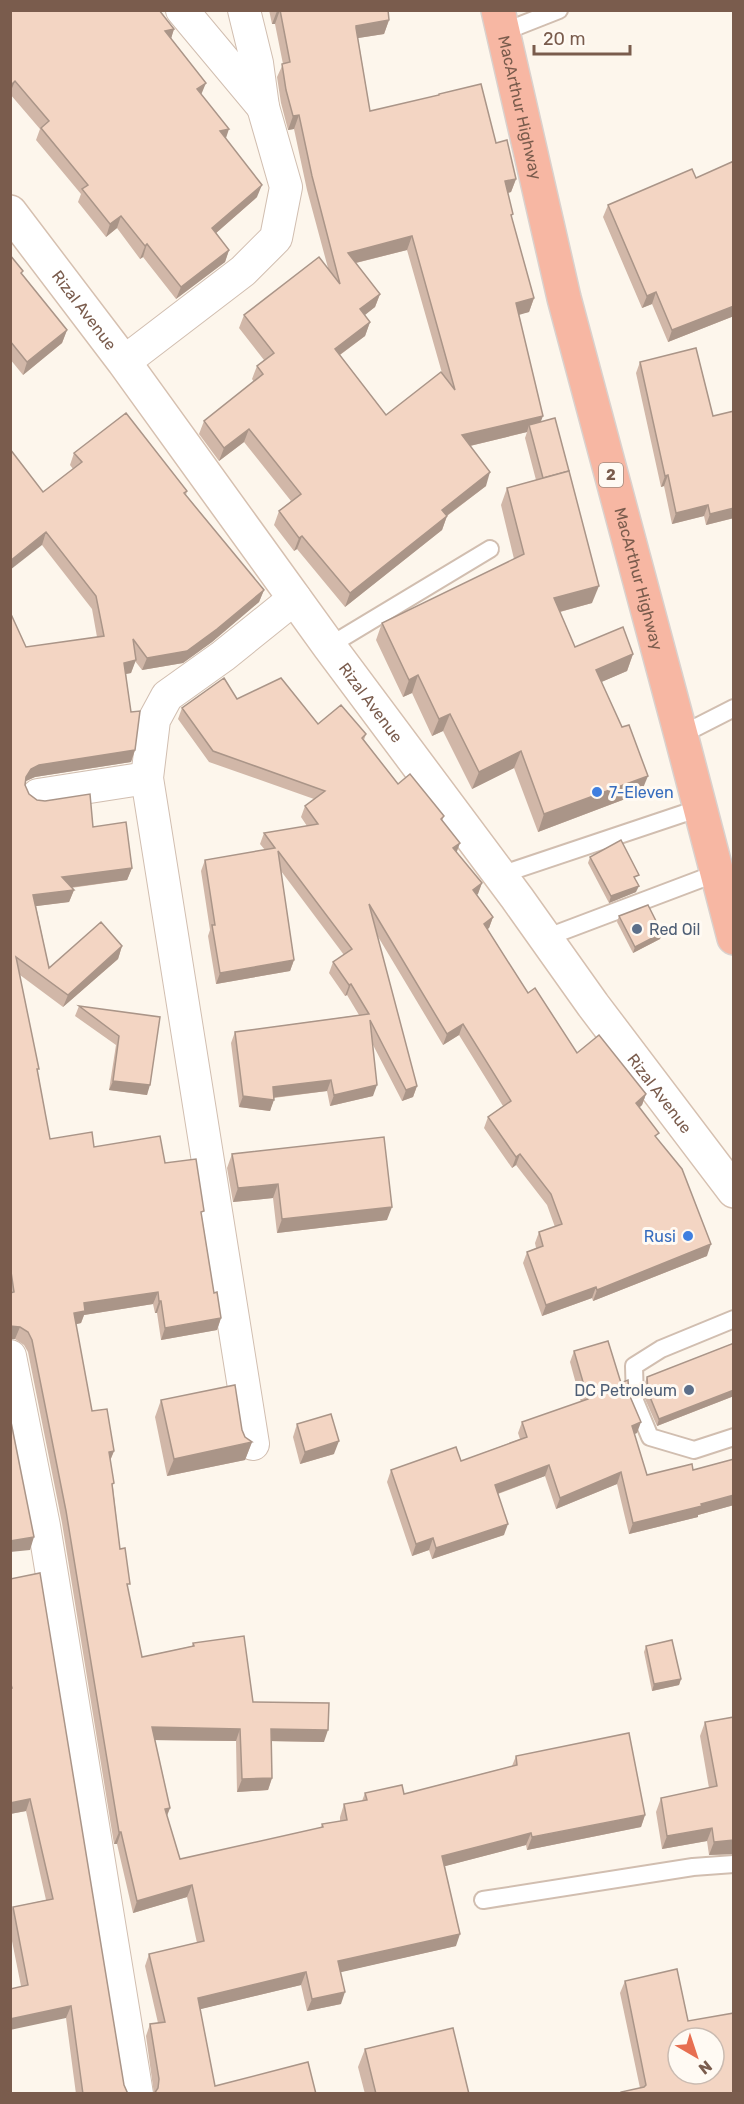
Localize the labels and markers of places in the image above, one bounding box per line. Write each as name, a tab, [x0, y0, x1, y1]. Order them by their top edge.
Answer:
place label: 7-Eleven	[609, 783, 674, 802]
marker: 7-Eleven	[590, 785, 604, 799]
place label: Red Oil	[649, 920, 700, 939]
marker: Red Oil	[630, 922, 644, 936]
place label: Rusi	[644, 1227, 676, 1246]
marker: Rusi	[681, 1229, 695, 1243]
place label: DC Petroleum	[574, 1381, 677, 1400]
marker: DC Petroleum	[682, 1383, 696, 1397]

